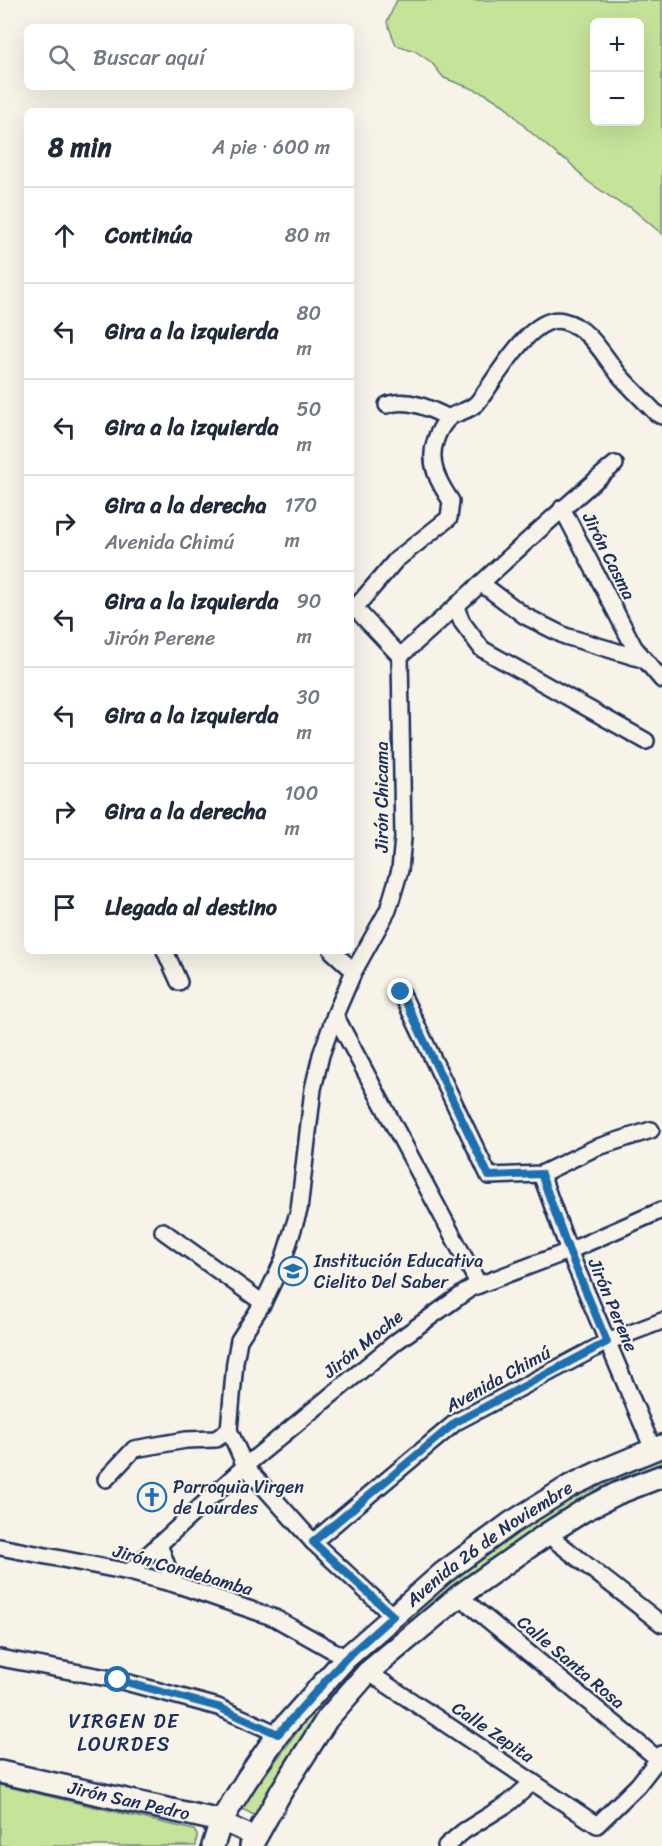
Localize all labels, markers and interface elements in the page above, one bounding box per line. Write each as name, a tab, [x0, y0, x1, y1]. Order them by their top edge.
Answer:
map controls	[590, 18, 644, 126]
button: +	[590, 18, 644, 72]
search box	[24, 24, 354, 90]
text: Buscar aquí	[93, 38, 205, 77]
icon: search	[45, 41, 78, 74]
button: −	[590, 72, 644, 126]
text: 8 min	[48, 124, 112, 170]
text: A pie · 600 m	[212, 130, 330, 165]
text: Continúa	[105, 216, 192, 255]
text: 80 m	[285, 218, 330, 253]
icon: ahead	[48, 219, 81, 252]
text: 80 m	[296, 296, 321, 366]
text: Gira a la izquierda	[105, 312, 278, 351]
icon: left	[48, 315, 81, 348]
text: 50 m	[296, 392, 321, 462]
text: Gira a la izquierda	[105, 408, 278, 447]
icon: left	[48, 411, 81, 444]
text: Gira a la derecha	[105, 486, 266, 525]
text: 170 m	[284, 488, 317, 558]
street label: Jirón Casma	[573, 506, 645, 606]
icon: right	[48, 507, 81, 540]
text: Avenida Chimú	[105, 525, 234, 560]
text: Gira a la izquierda	[105, 582, 278, 621]
text: 90 m	[296, 584, 321, 654]
icon: left	[48, 603, 81, 636]
text: Jirón Perene	[105, 621, 215, 656]
text: 30 m	[296, 680, 320, 750]
text: Gira a la izquierda	[105, 696, 278, 735]
icon: left	[48, 699, 81, 732]
street label: Jirón Chicama	[366, 742, 398, 853]
text: 100 m	[284, 776, 318, 846]
text: Gira a la derecha	[105, 792, 266, 831]
icon: right	[48, 795, 81, 828]
text: Llegada al destino	[105, 888, 277, 927]
icon: arrive	[48, 891, 81, 924]
route end	[387, 978, 413, 1004]
place label: Institución Educativa Cielito Del Saber	[313, 1245, 483, 1298]
street label: Jirón Perene	[579, 1252, 647, 1357]
school or university icon: Institución Educativa Cielito Del Saber	[277, 1255, 309, 1287]
street label: Jirón Moche	[315, 1301, 411, 1387]
street label: Avenida Chimú	[438, 1337, 557, 1422]
place label: Parroquia Virgen de Lourdes	[173, 1471, 304, 1524]
street label: Avenida 26 de Noviembre	[397, 1472, 579, 1616]
church icon: Parroquia Virgen de Lourdes	[136, 1481, 168, 1513]
street label: Jirón Condebamba	[108, 1534, 258, 1605]
street label: Calle Santa Rosa	[510, 1607, 632, 1717]
route start	[104, 1666, 130, 1692]
street label: Calle Zepita	[445, 1692, 542, 1772]
district label: VIRGEN DE LOURDES	[68, 1704, 180, 1762]
street label: Jirón San Pedro	[64, 1771, 193, 1830]

